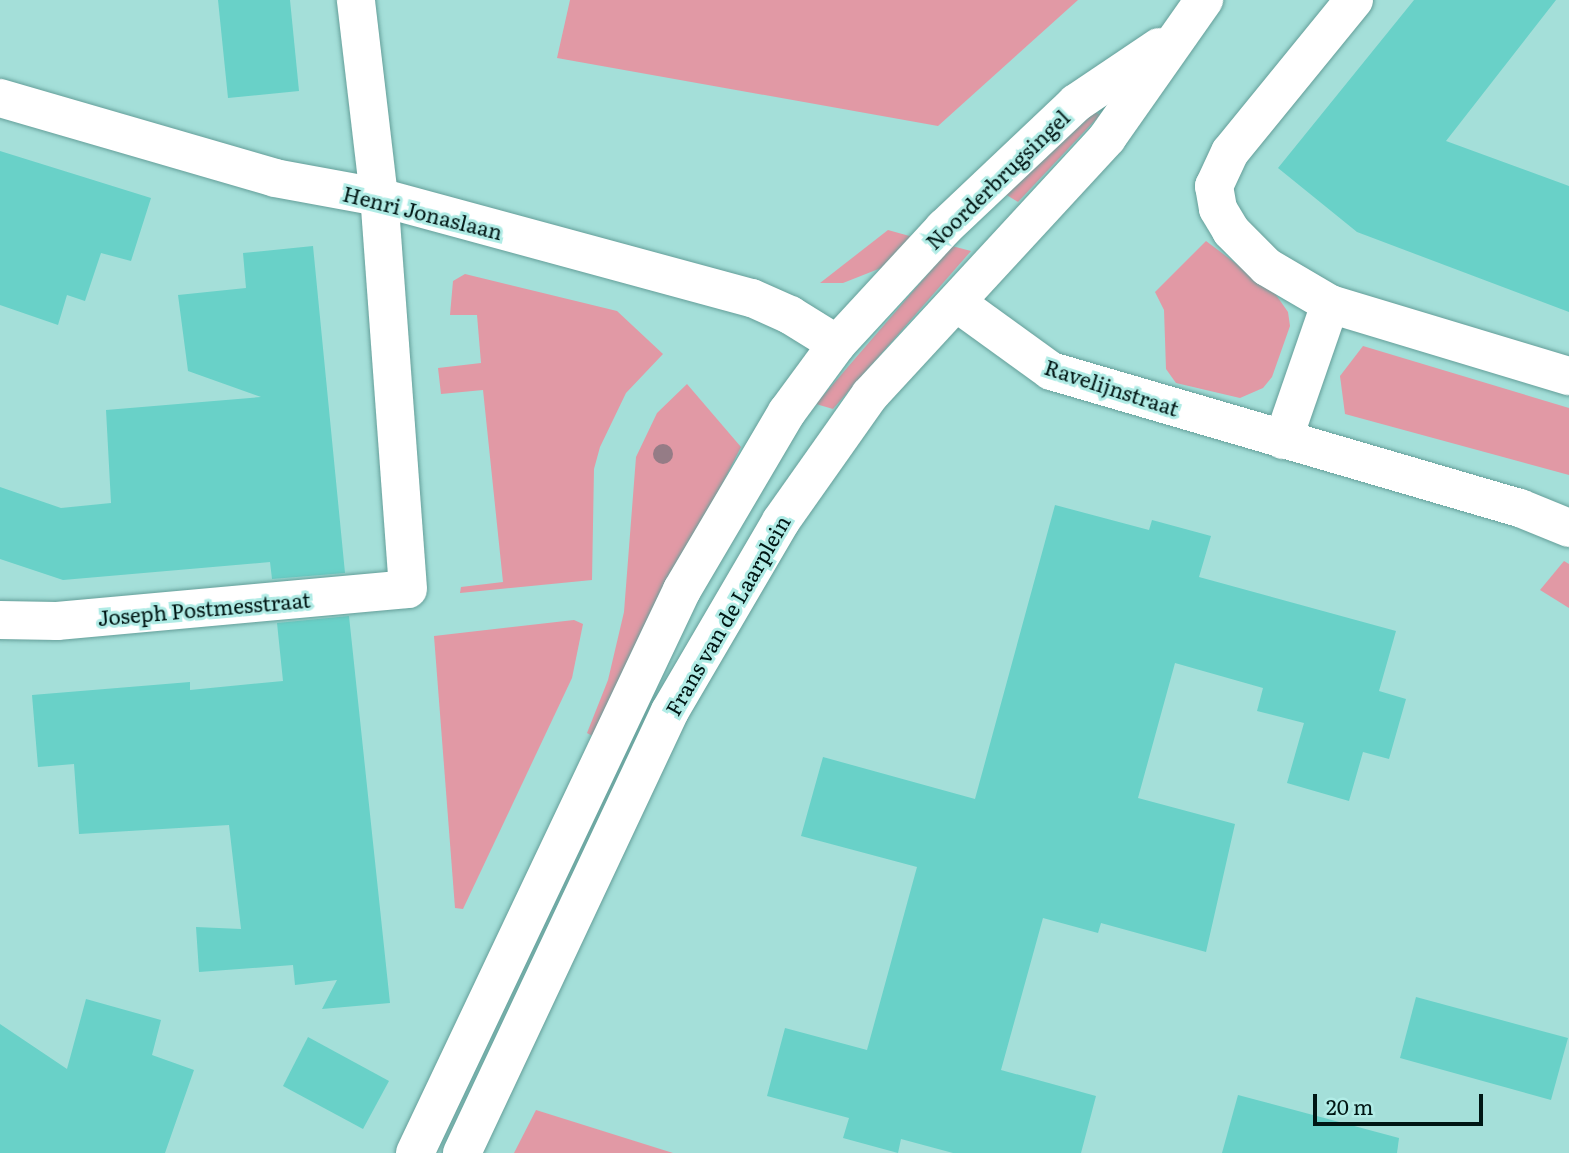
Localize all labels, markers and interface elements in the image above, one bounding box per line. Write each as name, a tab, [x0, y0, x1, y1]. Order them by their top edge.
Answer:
street label: Noorderbrugsingel	[920, 104, 1074, 254]
street label: Henri Jonaslaan	[341, 180, 505, 244]
street label: Ravelijnstraat	[1042, 353, 1182, 421]
street label: Frans van de Laarplein	[659, 510, 795, 720]
street label: Joseph Postmesstraat	[96, 586, 312, 630]
scale bar	[1317, 1080, 1487, 1124]
text: 20 m	[1326, 1090, 1373, 1121]

